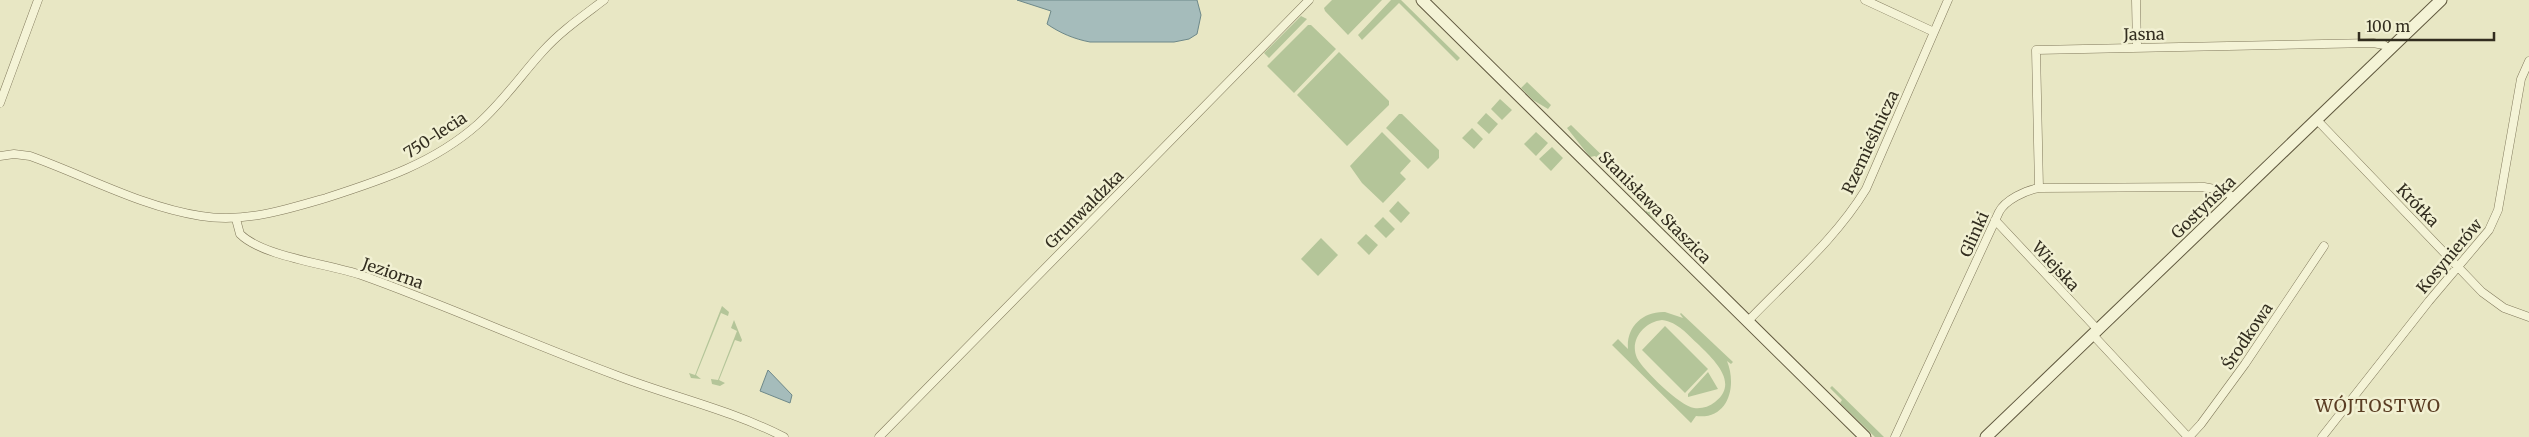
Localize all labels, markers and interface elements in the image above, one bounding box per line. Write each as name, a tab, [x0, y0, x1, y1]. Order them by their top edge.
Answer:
scale bar	[2359, 10, 2494, 42]
text: 100 m	[2366, 17, 2410, 36]
street label: Jasna	[2122, 24, 2165, 44]
street label: Rzemieślnicza	[1837, 87, 1903, 197]
street label: 750-lecia	[400, 107, 471, 163]
street label: Stanisława Staszica	[1595, 147, 1716, 268]
street label: Grunwaldzka	[1041, 165, 1128, 252]
street label: Gostyńska	[2167, 171, 2240, 243]
street label: Krótka	[2393, 179, 2444, 231]
street label: Glinki	[1955, 208, 1993, 260]
street label: Kosynierów	[2412, 214, 2486, 297]
street label: Wiejska	[2027, 236, 2084, 295]
street label: Jeziorna	[359, 253, 427, 293]
street label: Środkowa	[2217, 298, 2277, 373]
district label: WÓJTOSTWO	[2314, 394, 2441, 417]

